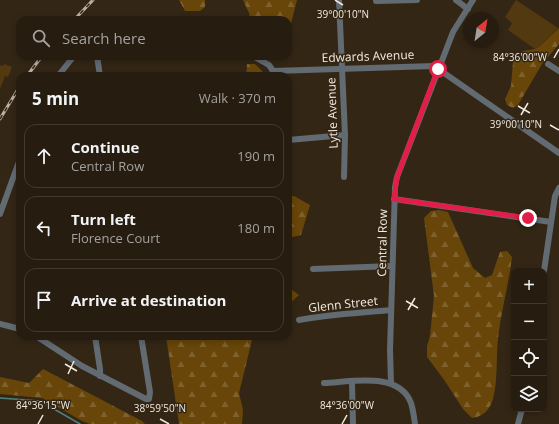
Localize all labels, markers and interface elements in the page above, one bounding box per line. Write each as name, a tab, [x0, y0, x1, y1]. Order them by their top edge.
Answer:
text: 39°00'10"N	[317, 7, 369, 21]
north arrow	[463, 12, 499, 48]
search box	[16, 16, 292, 60]
icon: search	[30, 27, 52, 49]
text: Search here	[62, 28, 146, 48]
street label: Edwards Avenue	[321, 46, 415, 66]
text: 84°36'00"W	[493, 50, 548, 64]
route start	[429, 60, 447, 78]
street label: Lytle Avenue	[322, 77, 342, 149]
text: 5 min	[32, 87, 79, 110]
text: Walk · 370 m	[199, 89, 276, 107]
text: 39°00'10"N	[490, 117, 542, 131]
text: Continue	[71, 137, 139, 157]
icon: ahead	[33, 145, 55, 167]
text: 190 m	[237, 147, 275, 165]
text: Central Row	[71, 157, 144, 175]
street label: Central Row	[373, 208, 391, 277]
text: Turn left	[71, 209, 136, 229]
route end	[519, 209, 537, 227]
icon: left	[33, 217, 55, 239]
text: 180 m	[237, 219, 275, 237]
text: Florence Court	[71, 229, 160, 247]
map controls	[511, 268, 547, 412]
button: +	[511, 268, 547, 304]
icon: arrive	[33, 289, 55, 311]
text: Arrive at destination	[71, 290, 226, 310]
street label: Glenn Street	[307, 292, 379, 316]
button: −	[511, 304, 547, 340]
button: locate	[511, 340, 547, 376]
button: layers	[511, 376, 547, 412]
text: 84°36'15"W	[16, 398, 71, 412]
text: 84°36'00"W	[320, 398, 375, 412]
text: 38°59'50"N	[134, 401, 186, 415]

